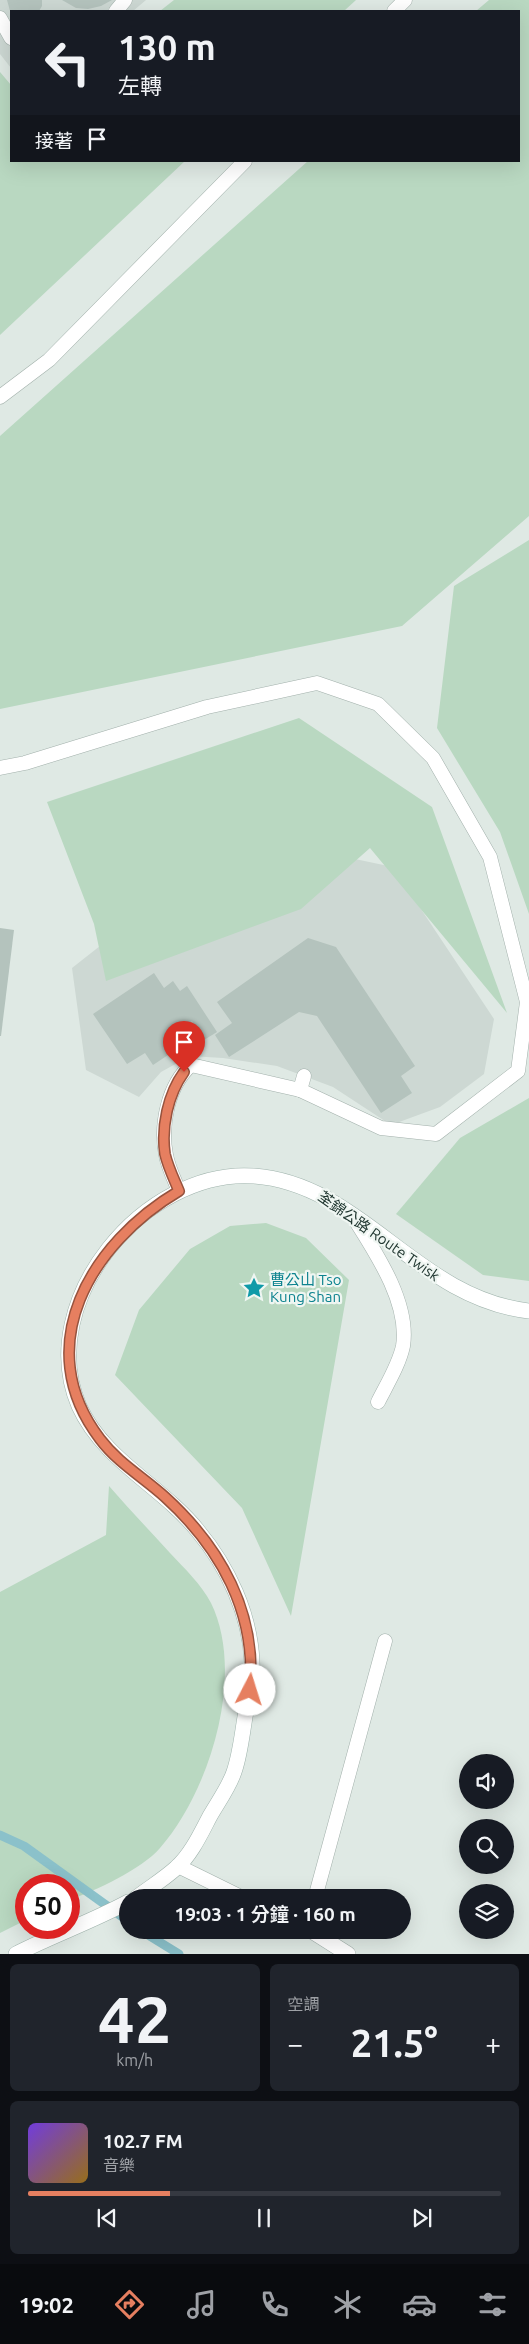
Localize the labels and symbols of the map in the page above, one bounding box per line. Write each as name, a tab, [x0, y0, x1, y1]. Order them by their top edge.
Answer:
pin	[163, 1021, 205, 1072]
street label: 荃錦公路 Route Twisk	[315, 1188, 443, 1285]
place label: 曹公山 Tso Kung Shan	[270, 1271, 342, 1305]
place icon: 曹公山 Tso Kung Shan	[241, 1275, 267, 1301]
position arrow	[223, 1663, 275, 1715]
speed limit sign: 50	[15, 1874, 80, 1939]

